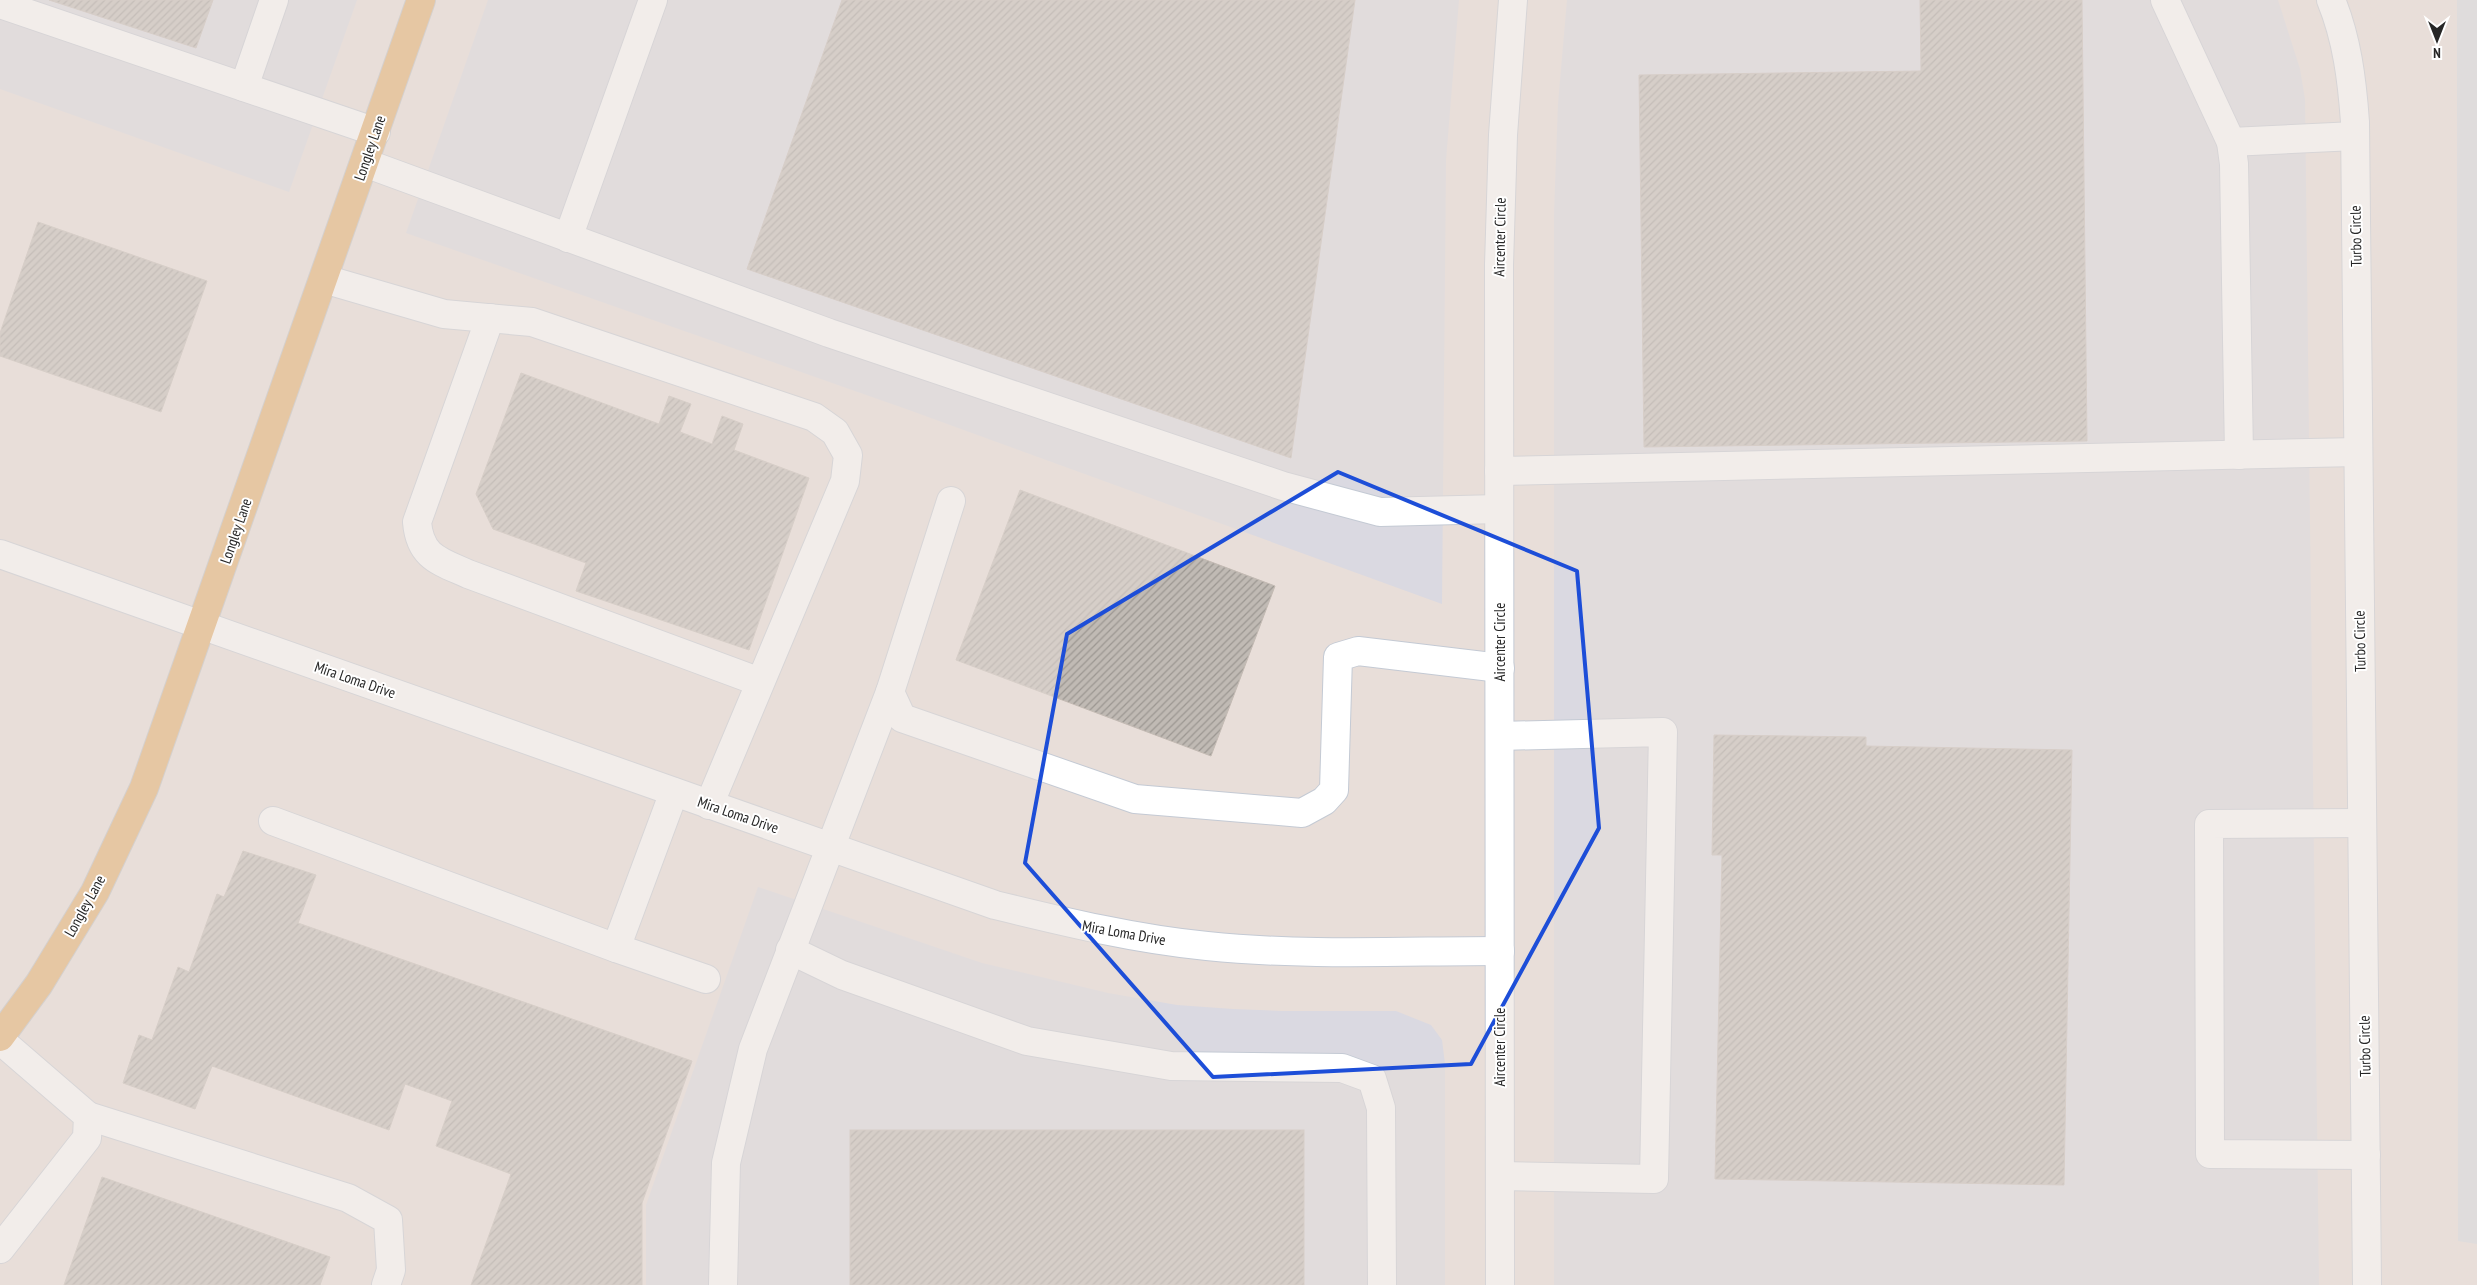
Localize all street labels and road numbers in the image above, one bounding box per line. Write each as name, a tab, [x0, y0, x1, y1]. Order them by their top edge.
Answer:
street label: Longley Lane	[350, 113, 390, 183]
street label: Aircenter Circle	[1489, 197, 1510, 277]
street label: Turbo Circle	[2345, 205, 2366, 267]
street label: Longley Lane	[216, 496, 256, 566]
street label: Aircenter Circle	[1490, 602, 1509, 682]
street label: Turbo Circle	[2349, 610, 2370, 672]
street label: Mira Loma Drive	[312, 657, 398, 702]
street label: Mira Loma Drive	[695, 792, 781, 837]
street label: Longley Lane	[60, 872, 109, 940]
street label: Mira Loma Drive	[1081, 916, 1167, 949]
street label: Aircenter Circle	[1490, 1007, 1509, 1087]
street label: Turbo Circle	[2354, 1015, 2375, 1077]

